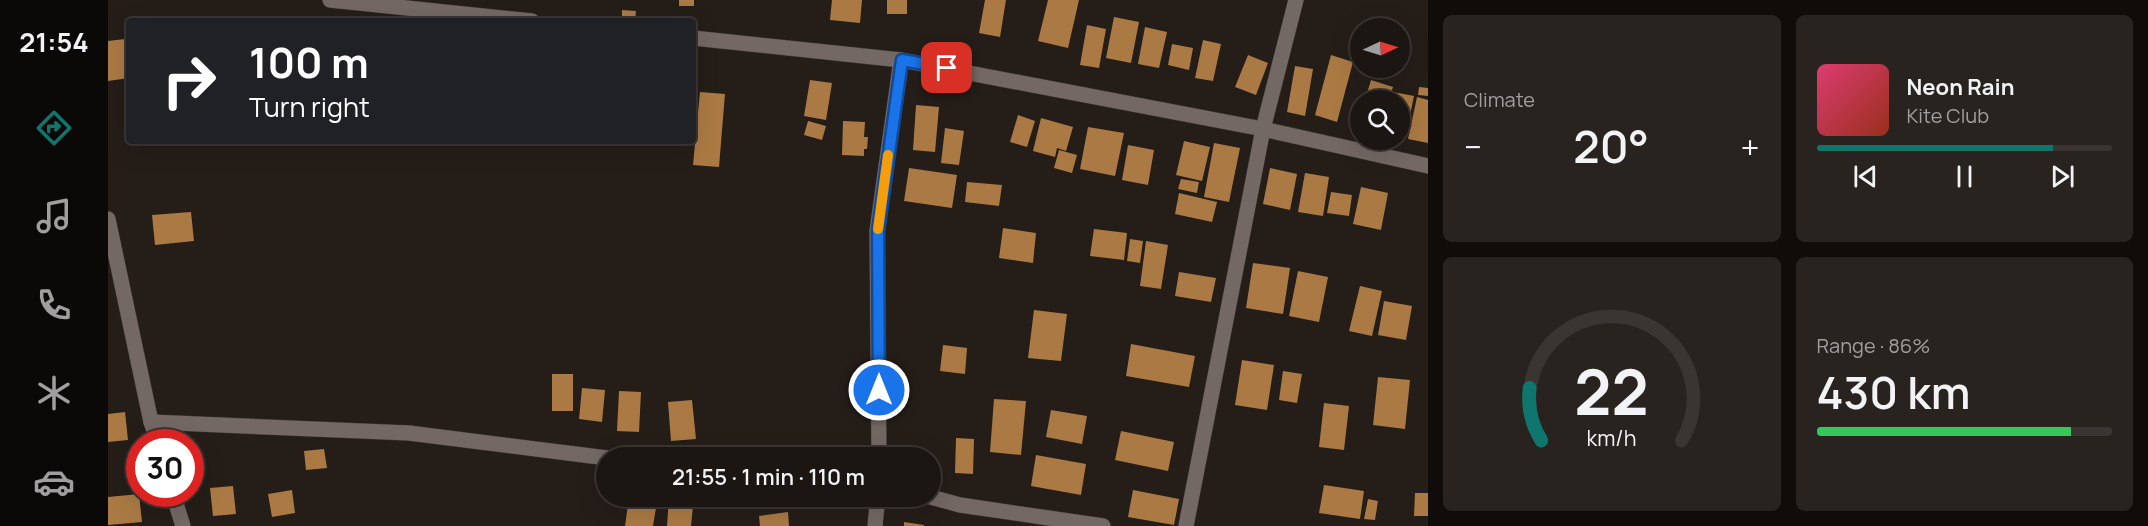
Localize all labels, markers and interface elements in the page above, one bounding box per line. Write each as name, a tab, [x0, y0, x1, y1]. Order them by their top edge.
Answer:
north arrow	[1350, 18, 1410, 78]
map controls	[1350, 18, 1410, 150]
text: 21:54	[19, 23, 89, 60]
text: 100 m	[249, 33, 369, 91]
icon: right	[150, 42, 228, 120]
pin	[921, 42, 972, 93]
icon: arrive	[930, 51, 963, 84]
text: Neon Rain	[1907, 72, 2014, 102]
text: Climate	[1464, 86, 1535, 113]
text: Turn right	[249, 88, 370, 125]
button: search	[1350, 90, 1410, 150]
text: Kite Club	[1907, 102, 1989, 129]
icon: directions	[33, 107, 75, 149]
text: 20°	[1573, 115, 1649, 177]
text: −	[1464, 124, 1482, 169]
text: +	[1740, 124, 1759, 169]
icon: previous	[1849, 160, 1882, 193]
icon: pause	[1948, 160, 1981, 193]
icon: next	[2046, 160, 2079, 193]
icon: music	[33, 195, 75, 237]
icon: phone	[33, 284, 75, 326]
text: Range · 86%	[1817, 332, 1930, 359]
text: 22	[1575, 348, 1649, 434]
position arrow	[847, 358, 911, 422]
text: 430 km	[1817, 361, 1971, 423]
icon: climate	[33, 372, 75, 414]
text: km/h	[1587, 423, 1637, 452]
speed limit sign: 30	[126, 429, 204, 507]
icon: car	[33, 461, 75, 503]
text: 21:55 · 1 min · 110 m	[672, 462, 865, 492]

